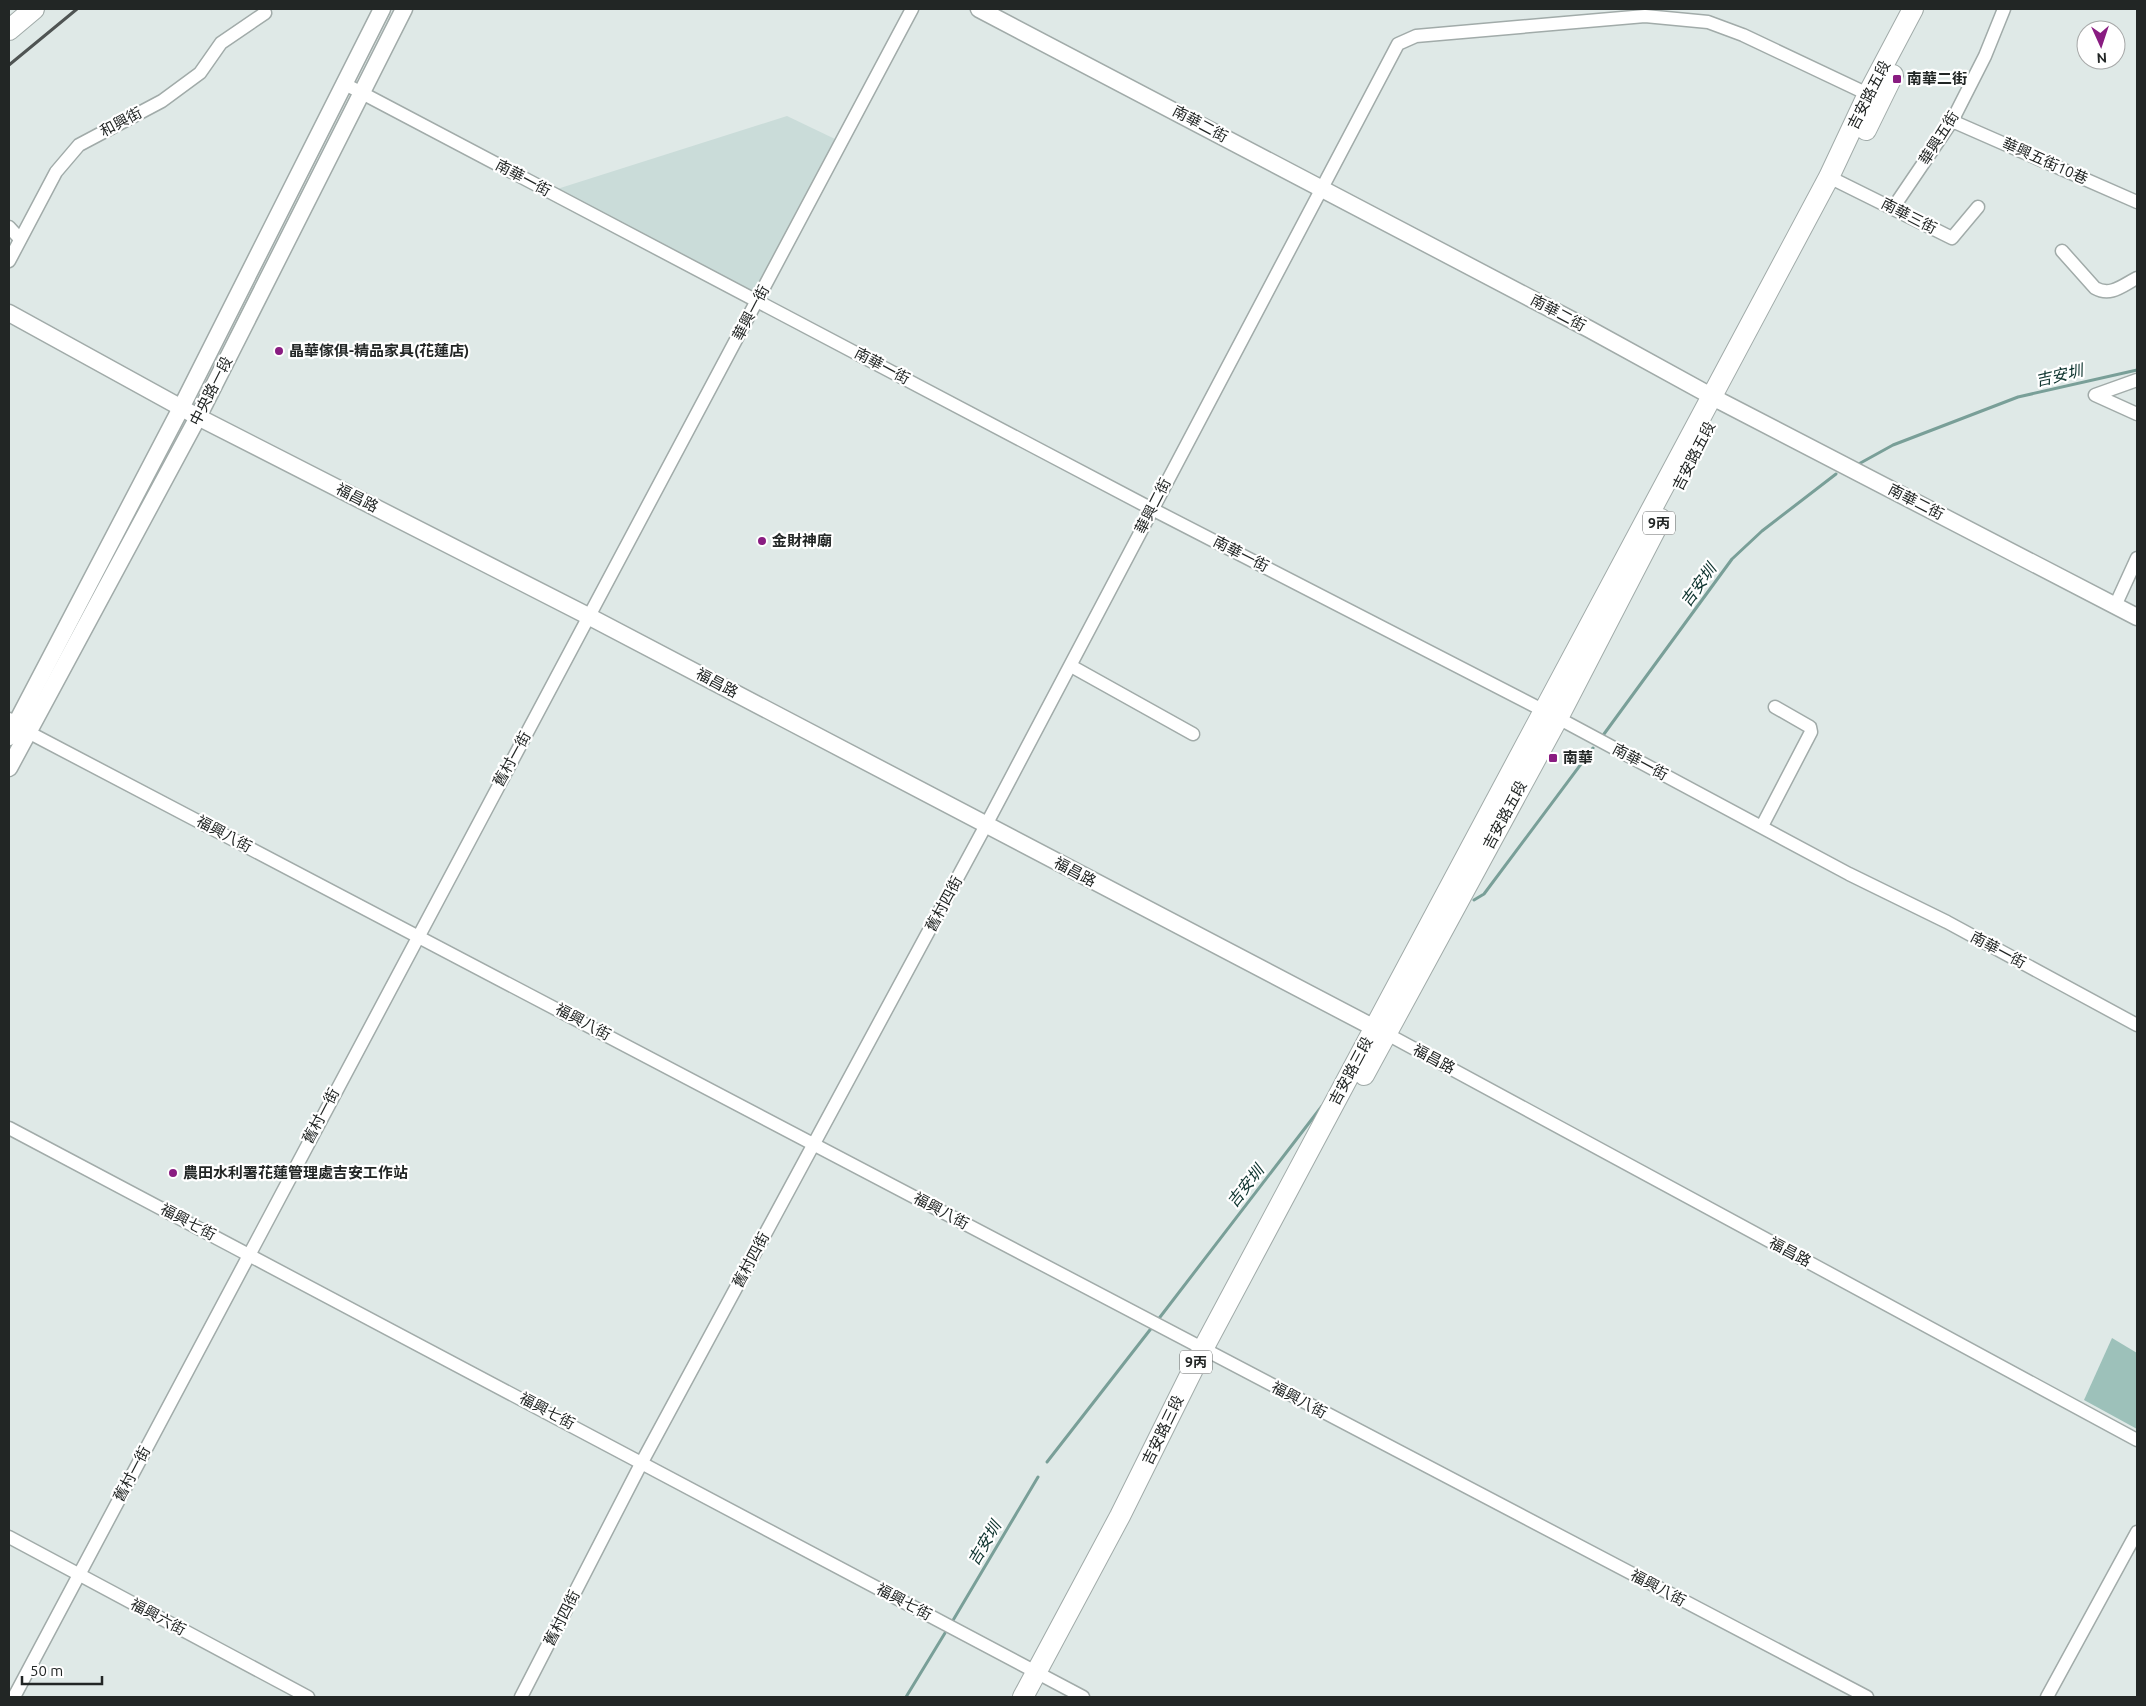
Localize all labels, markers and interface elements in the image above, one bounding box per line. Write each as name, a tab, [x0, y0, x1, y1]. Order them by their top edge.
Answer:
north arrow	[2076, 20, 2126, 70]
text: N	[2096, 50, 2107, 66]
street label: 吉安路五段	[1844, 57, 1893, 132]
place label: 南華二街	[1907, 70, 1967, 87]
marker: 南華二街	[1891, 73, 1903, 85]
street label: 南華二街	[1170, 102, 1231, 145]
street label: 和興街	[97, 103, 145, 140]
street label: 華興五街	[1915, 108, 1962, 168]
street label: 華興五街10巷	[2000, 134, 2091, 187]
street label: 南華一街	[493, 156, 554, 199]
street label: 南華三街	[1879, 194, 1940, 237]
street label: 華興一街	[729, 282, 772, 343]
street label: 南華二街	[1528, 291, 1589, 334]
place label: 晶華傢俱-精品家具(花蓮店)	[289, 342, 469, 359]
street label: 南華一街	[852, 344, 913, 387]
marker: 晶華傢俱-精品家具(花蓮店)	[273, 345, 285, 357]
street label: 中央路一段	[186, 353, 235, 428]
water label: 吉安圳	[2034, 360, 2086, 389]
street label: 吉安路五段	[1669, 418, 1718, 493]
street label: 華興二街	[1131, 475, 1174, 536]
street label: 福昌路	[333, 480, 381, 515]
street label: 南華二街	[1886, 480, 1947, 523]
road number: 9丙	[1643, 512, 1675, 534]
place label: 金財神廟	[772, 532, 832, 549]
street label: 南華一街	[1211, 532, 1272, 575]
marker: 金財神廟	[756, 535, 768, 547]
water label: 吉安圳	[1677, 559, 1721, 610]
street label: 福昌路	[693, 664, 741, 701]
street label: 舊村一街	[490, 728, 534, 789]
street label: 南華一街	[1610, 740, 1671, 783]
place label: 南華	[1563, 749, 1593, 766]
marker: 南華	[1547, 752, 1559, 764]
street label: 吉安路五段	[1479, 778, 1530, 852]
street label: 福興八街	[194, 812, 255, 855]
street label: 福昌路	[1051, 853, 1099, 890]
street label: 舊村四街	[922, 873, 965, 934]
street label: 南華一街	[1968, 928, 2029, 971]
street label: 福興八街	[553, 1000, 614, 1043]
street label: 吉安路三段	[1325, 1034, 1376, 1108]
street label: 福昌路	[1410, 1040, 1458, 1077]
street label: 舊村一街	[299, 1085, 342, 1146]
water label: 吉安圳	[1223, 1160, 1268, 1210]
place label: 農田水利署花蓮管理處吉安工作站	[183, 1164, 408, 1181]
marker: 農田水利署花蓮管理處吉安工作站	[167, 1167, 179, 1179]
street label: 福興八街	[911, 1189, 972, 1232]
street label: 福興七街	[158, 1200, 219, 1243]
street label: 舊村四街	[729, 1229, 772, 1290]
street label: 福昌路	[1766, 1233, 1814, 1270]
road number: 9丙	[1180, 1350, 1212, 1374]
street label: 福興八街	[1269, 1378, 1330, 1421]
street label: 福興七街	[517, 1389, 578, 1432]
street label: 吉安路三段	[1138, 1392, 1187, 1467]
street label: 舊村一街	[110, 1443, 153, 1504]
water label: 吉安圳	[964, 1516, 1005, 1568]
street label: 福興八街	[1628, 1566, 1689, 1609]
street label: 福興七街	[874, 1580, 935, 1623]
street label: 舊村四街	[540, 1587, 583, 1648]
street label: 福興六街	[128, 1595, 189, 1638]
scale bar	[22, 1654, 102, 1686]
text: 50 m	[30, 1662, 63, 1679]

